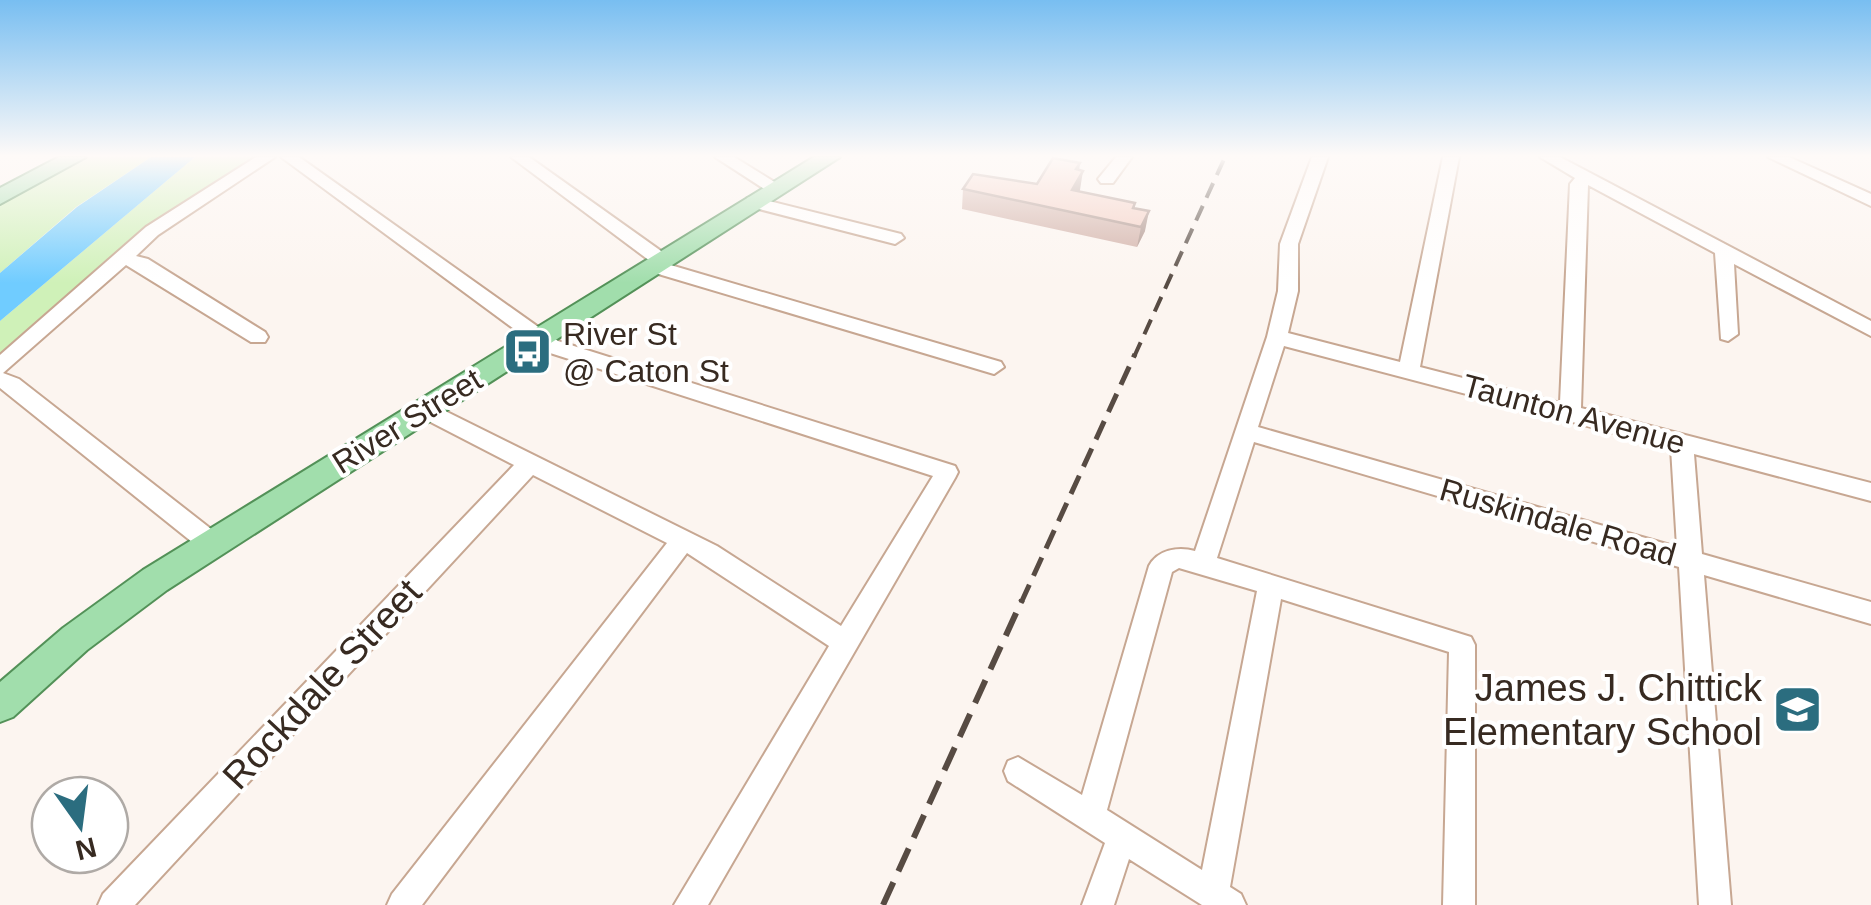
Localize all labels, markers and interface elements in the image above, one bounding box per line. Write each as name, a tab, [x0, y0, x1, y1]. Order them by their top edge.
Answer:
place label: River St @ Caton St	[563, 316, 729, 389]
bus stop icon: River St @ Caton St	[502, 326, 554, 378]
street label: River Street	[326, 361, 488, 481]
street label: Taunton Avenue	[1459, 367, 1689, 461]
street label: Ruskindale Road	[1436, 471, 1680, 573]
street label: Rockdale Street	[214, 570, 430, 797]
place label: James J. Chittick Elementary School	[1443, 667, 1763, 753]
school or university icon: James J. Chittick Elementary School	[1771, 684, 1823, 736]
north arrow	[30, 775, 130, 875]
text: N	[72, 831, 99, 866]

